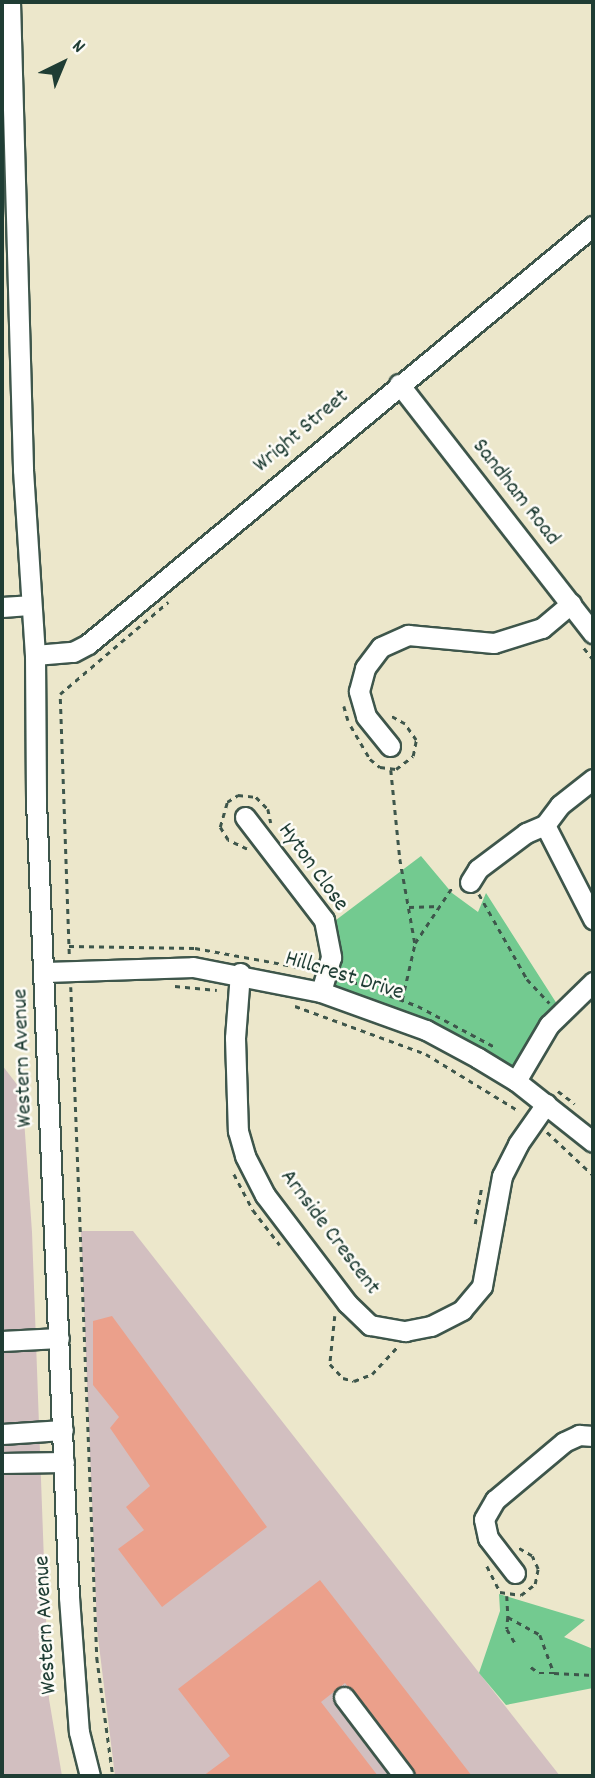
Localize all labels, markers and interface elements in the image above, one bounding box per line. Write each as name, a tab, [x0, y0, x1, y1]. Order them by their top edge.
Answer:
north arrow	[28, 28, 98, 98]
text: N	[65, 34, 90, 60]
street label: Wright Street	[249, 384, 355, 480]
street label: Sandham Road	[465, 434, 565, 552]
street label: Hyton Close	[271, 818, 353, 918]
street label: Hillcrest Drive	[281, 946, 407, 1008]
street label: Western Avenue	[8, 988, 40, 1128]
street label: Arnside Crescent	[273, 1165, 385, 1301]
street label: Western Avenue	[30, 1555, 64, 1695]

